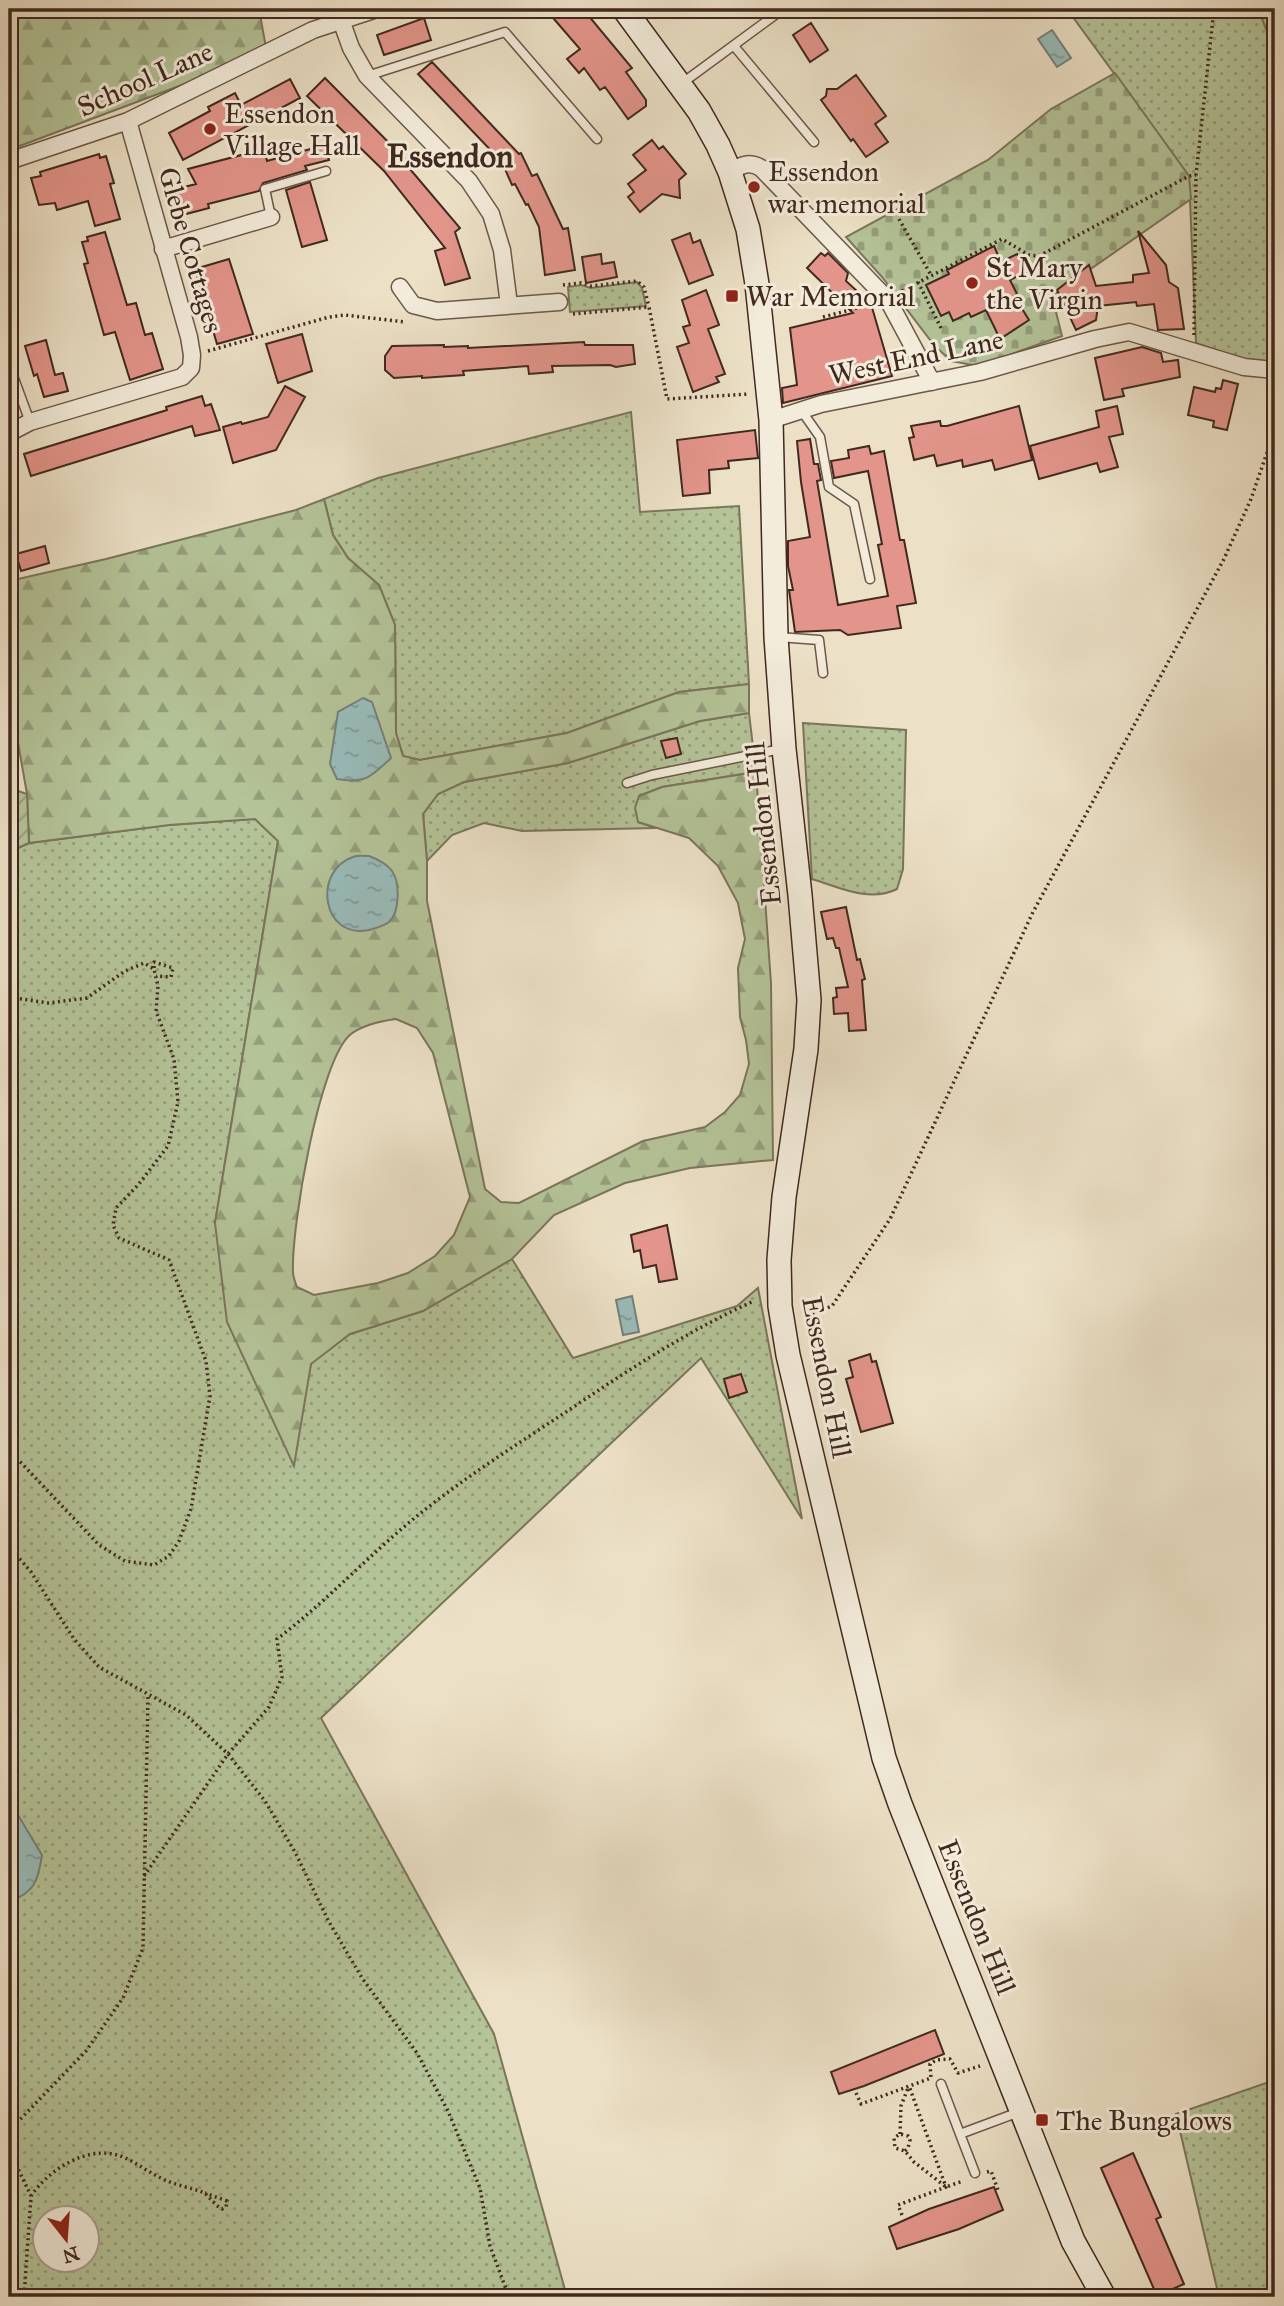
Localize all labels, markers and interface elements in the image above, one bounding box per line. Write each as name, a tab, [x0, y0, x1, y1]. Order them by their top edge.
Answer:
street label: School Lane	[72, 34, 218, 124]
place label: Essendon Village Hall	[223, 96, 361, 163]
marker: Essendon Village Hall	[202, 121, 218, 137]
district label: Essendon	[387, 137, 514, 176]
place label: Essendon war memorial	[768, 154, 925, 221]
street label: Glebe Cottages	[151, 163, 231, 337]
marker: Essendon war memorial	[746, 179, 762, 195]
place label: St Mary the Virgin	[986, 250, 1103, 317]
marker: St Mary the Virgin	[964, 275, 980, 291]
place label: War Memorial	[746, 279, 916, 314]
marker: War Memorial	[724, 288, 740, 304]
street label: West End Lane	[825, 321, 1007, 393]
street label: Essendon Hill	[737, 740, 789, 907]
street label: Essendon Hill	[794, 1293, 860, 1461]
street label: Essendon Hill	[930, 1834, 1024, 2000]
place label: The Bungalows	[1056, 2103, 1232, 2138]
marker: The Bungalows	[1034, 2112, 1050, 2128]
north arrow	[32, 2204, 102, 2274]
text: N	[60, 2241, 82, 2268]

